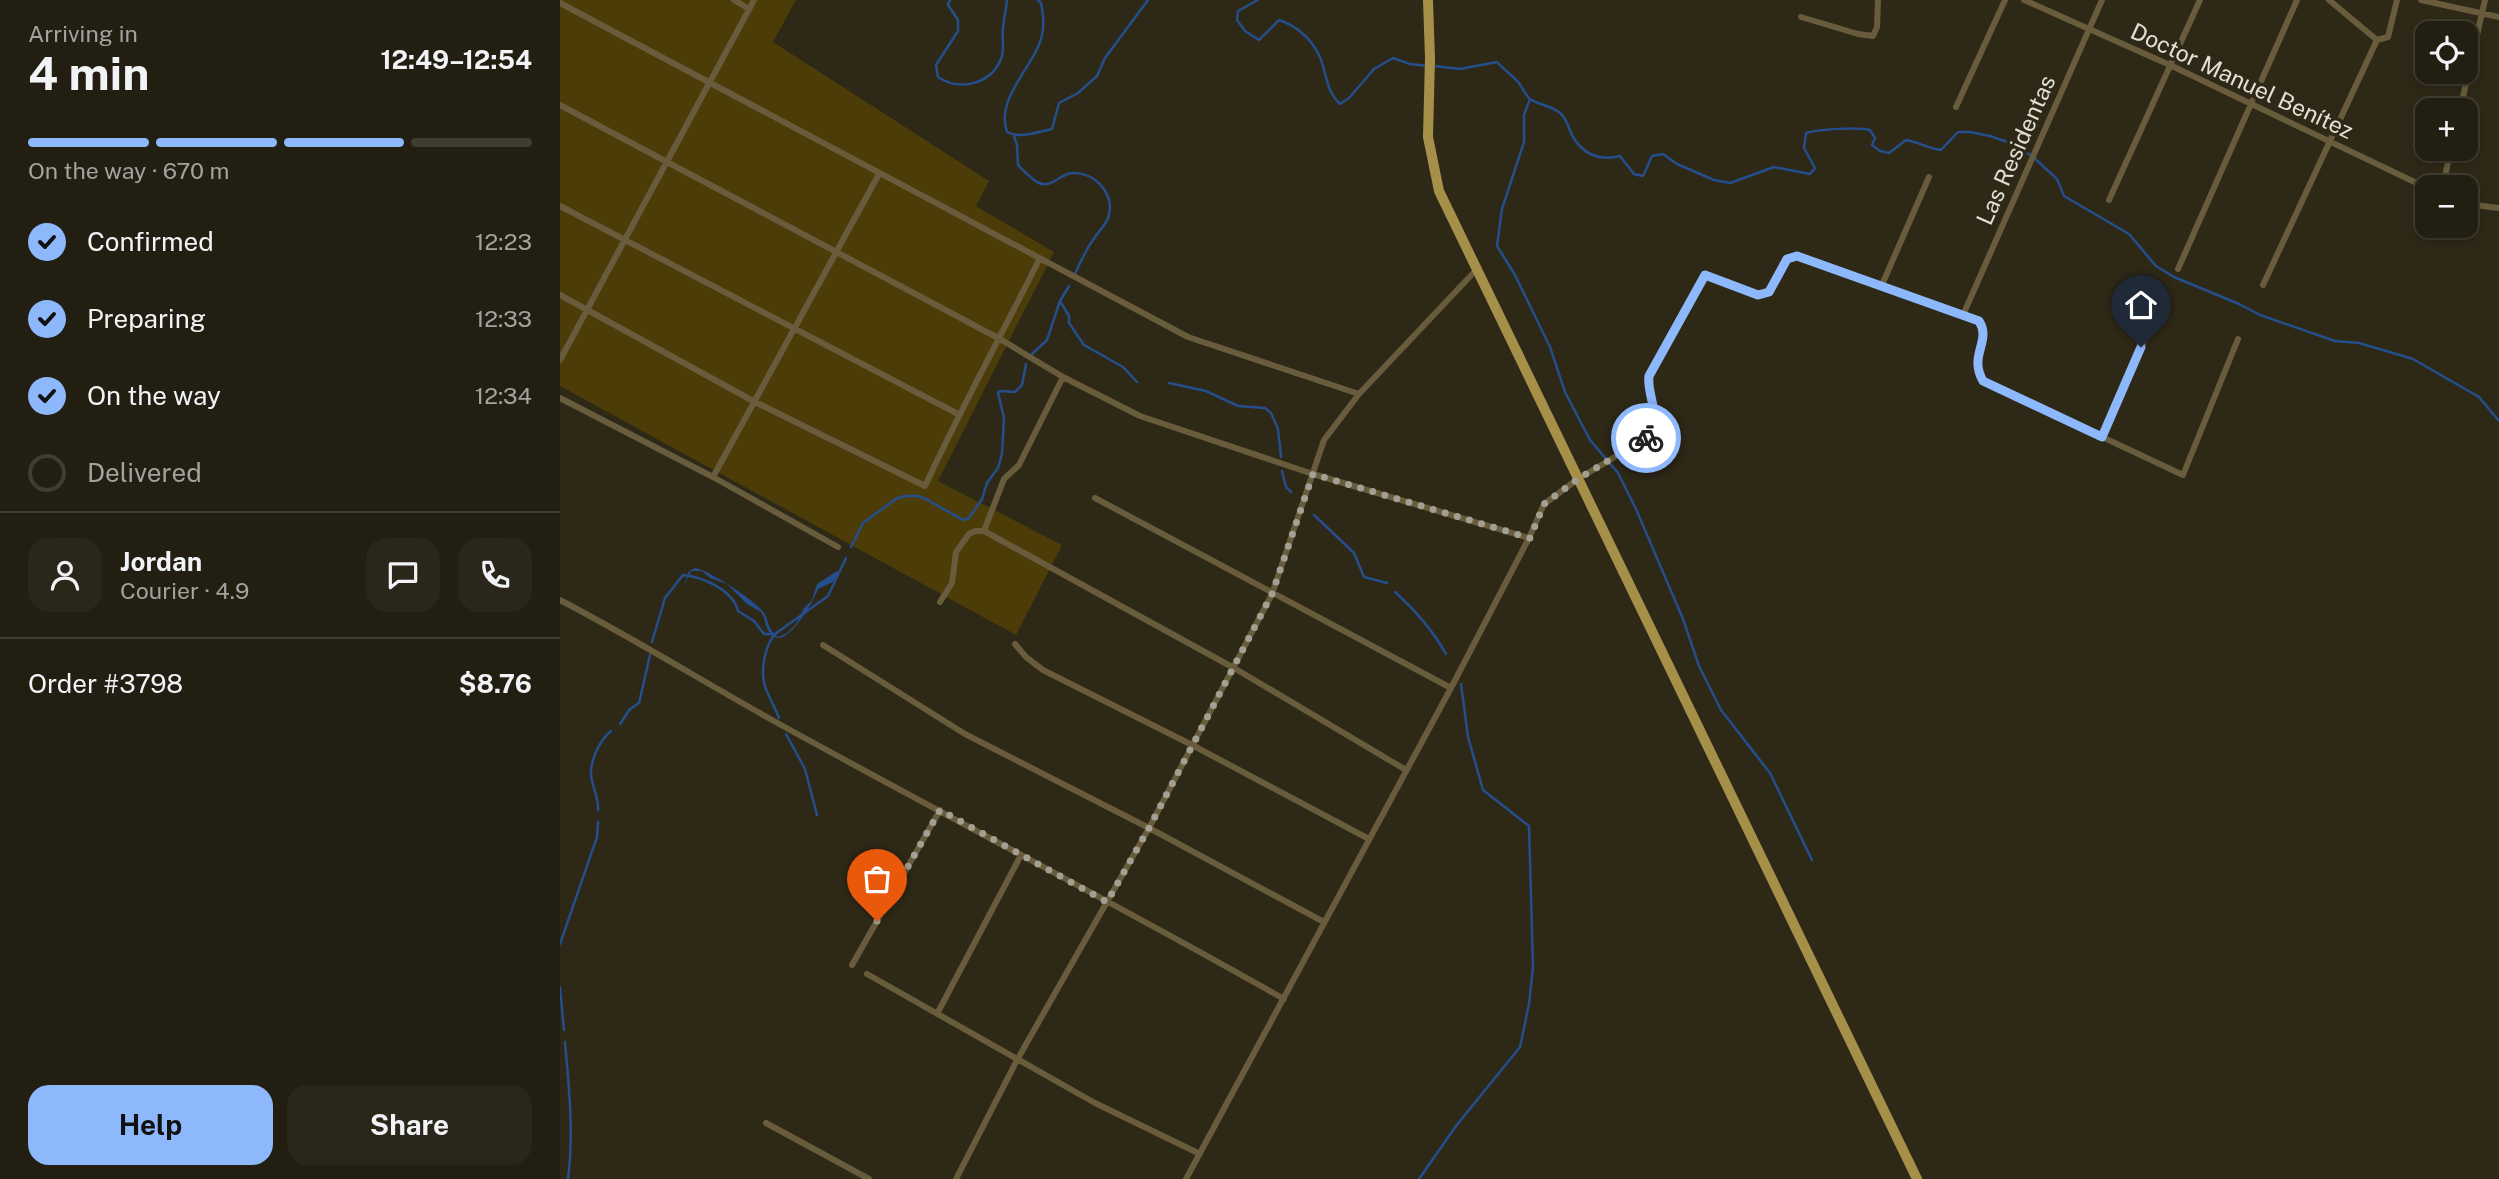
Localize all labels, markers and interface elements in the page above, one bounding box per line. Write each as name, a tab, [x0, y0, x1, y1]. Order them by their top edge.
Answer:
street label: Doctor Manuel Benítez	[2127, 17, 2358, 144]
text: Arriving in	[28, 20, 138, 47]
map controls	[2415, 21, 2478, 238]
button: locate	[2415, 21, 2478, 84]
text: 12:49–12:54	[380, 44, 532, 75]
text: 4 min	[28, 46, 149, 100]
street label: Las Residentas	[1971, 71, 2061, 229]
button: +	[2415, 98, 2478, 161]
text: On the way · 670 m	[28, 157, 229, 184]
button: −	[2415, 175, 2478, 238]
icon: check	[28, 223, 66, 261]
text: Confirmed	[87, 226, 214, 257]
text: 12:23	[475, 228, 532, 255]
pin	[2111, 275, 2171, 347]
icon: home	[2122, 286, 2160, 324]
icon: check	[28, 300, 66, 338]
text: Preparing	[87, 303, 206, 334]
text: 12:33	[475, 305, 532, 332]
icon: check	[28, 377, 66, 415]
text: On the way	[87, 380, 221, 411]
text: 12:34	[475, 382, 532, 409]
courier	[1611, 403, 1681, 473]
icon: bike	[1627, 419, 1665, 457]
text: Delivered	[87, 457, 202, 488]
button: person	[28, 538, 102, 612]
button: chat	[366, 538, 440, 612]
button: phone	[458, 538, 532, 612]
text: Jordan	[120, 546, 202, 577]
text: Courier · 4.9	[120, 577, 249, 604]
text: Order #3798	[28, 668, 183, 699]
text: $8.76	[459, 668, 532, 699]
pin	[847, 849, 907, 921]
icon: bag	[858, 860, 896, 898]
button: Help	[28, 1085, 273, 1165]
button: Share	[287, 1085, 532, 1165]

